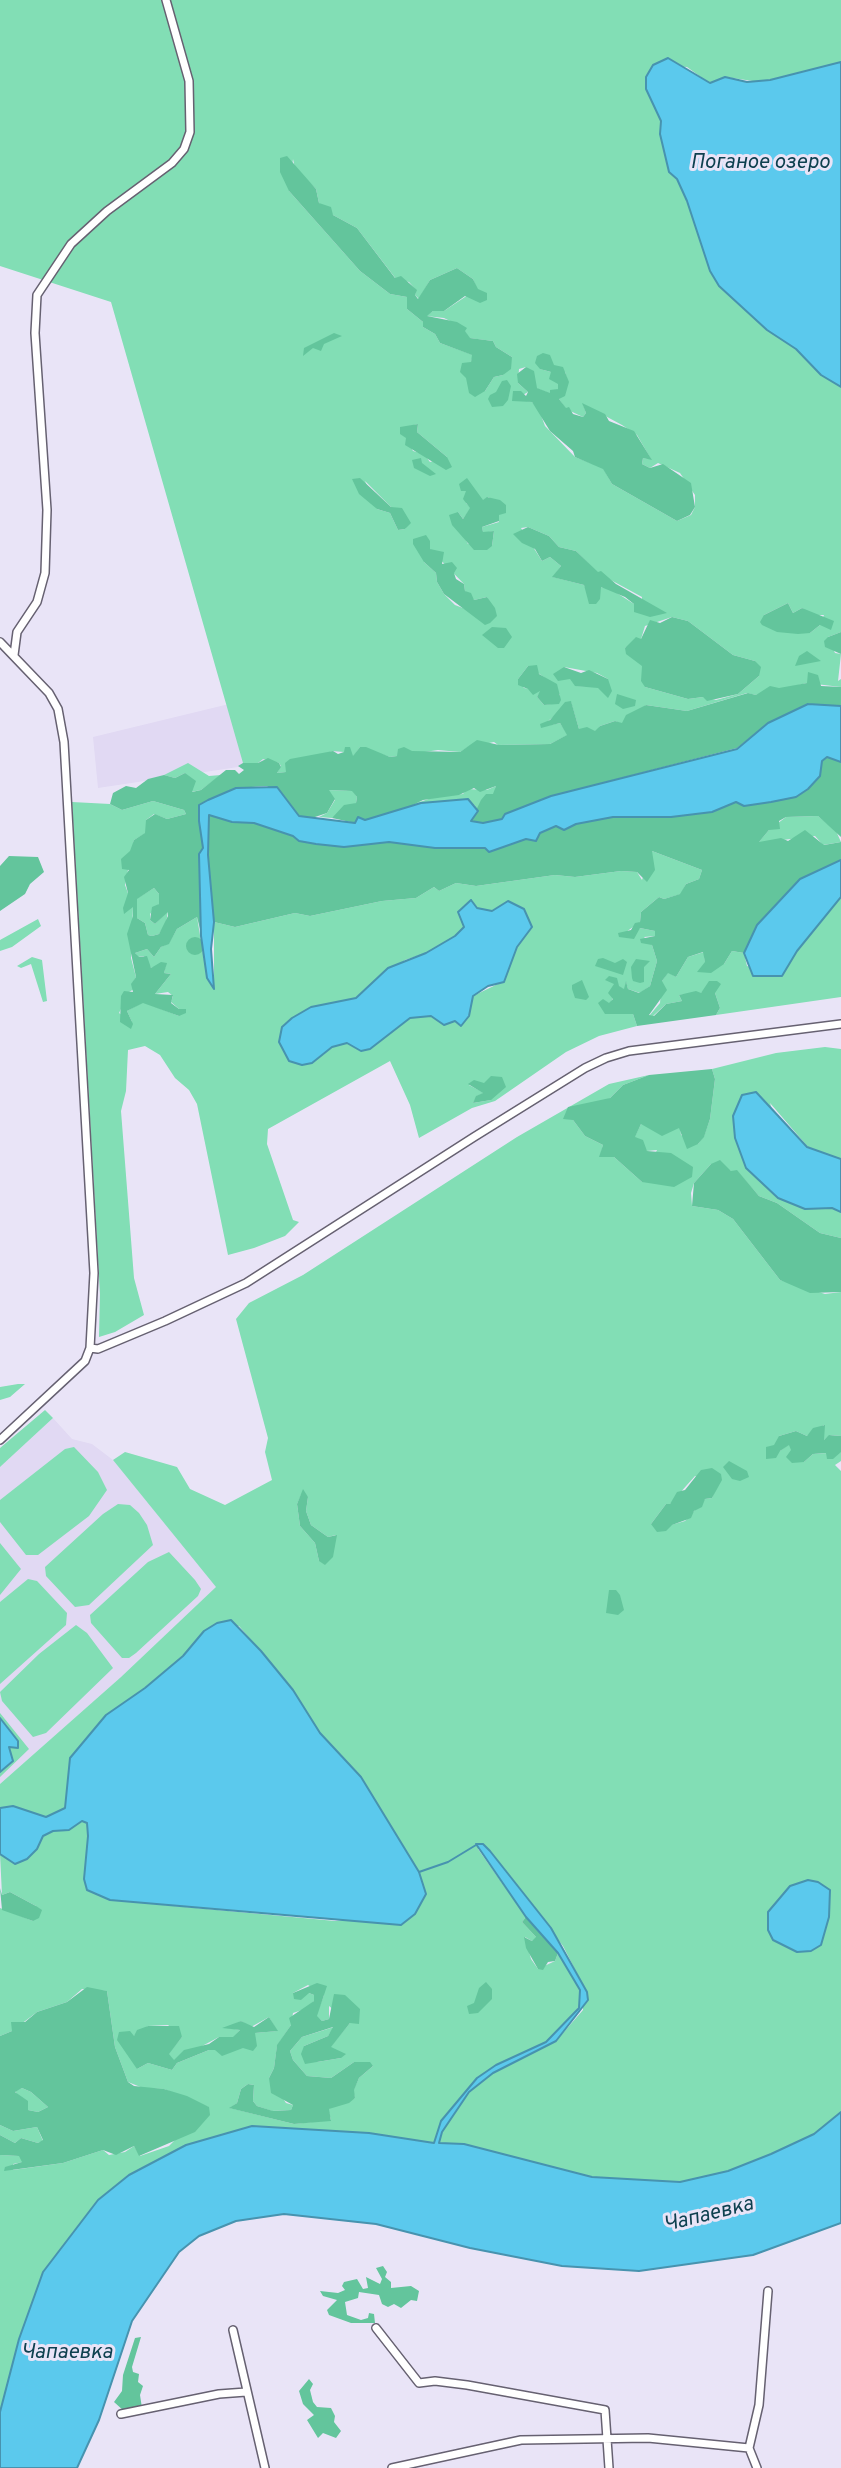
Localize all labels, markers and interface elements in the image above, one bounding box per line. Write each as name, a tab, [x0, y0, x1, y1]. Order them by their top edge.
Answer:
water label: Поганое озеро	[690, 151, 830, 177]
water label: Чапаевка	[662, 2193, 756, 2239]
water label: Чапаевка	[21, 2341, 113, 2367]

